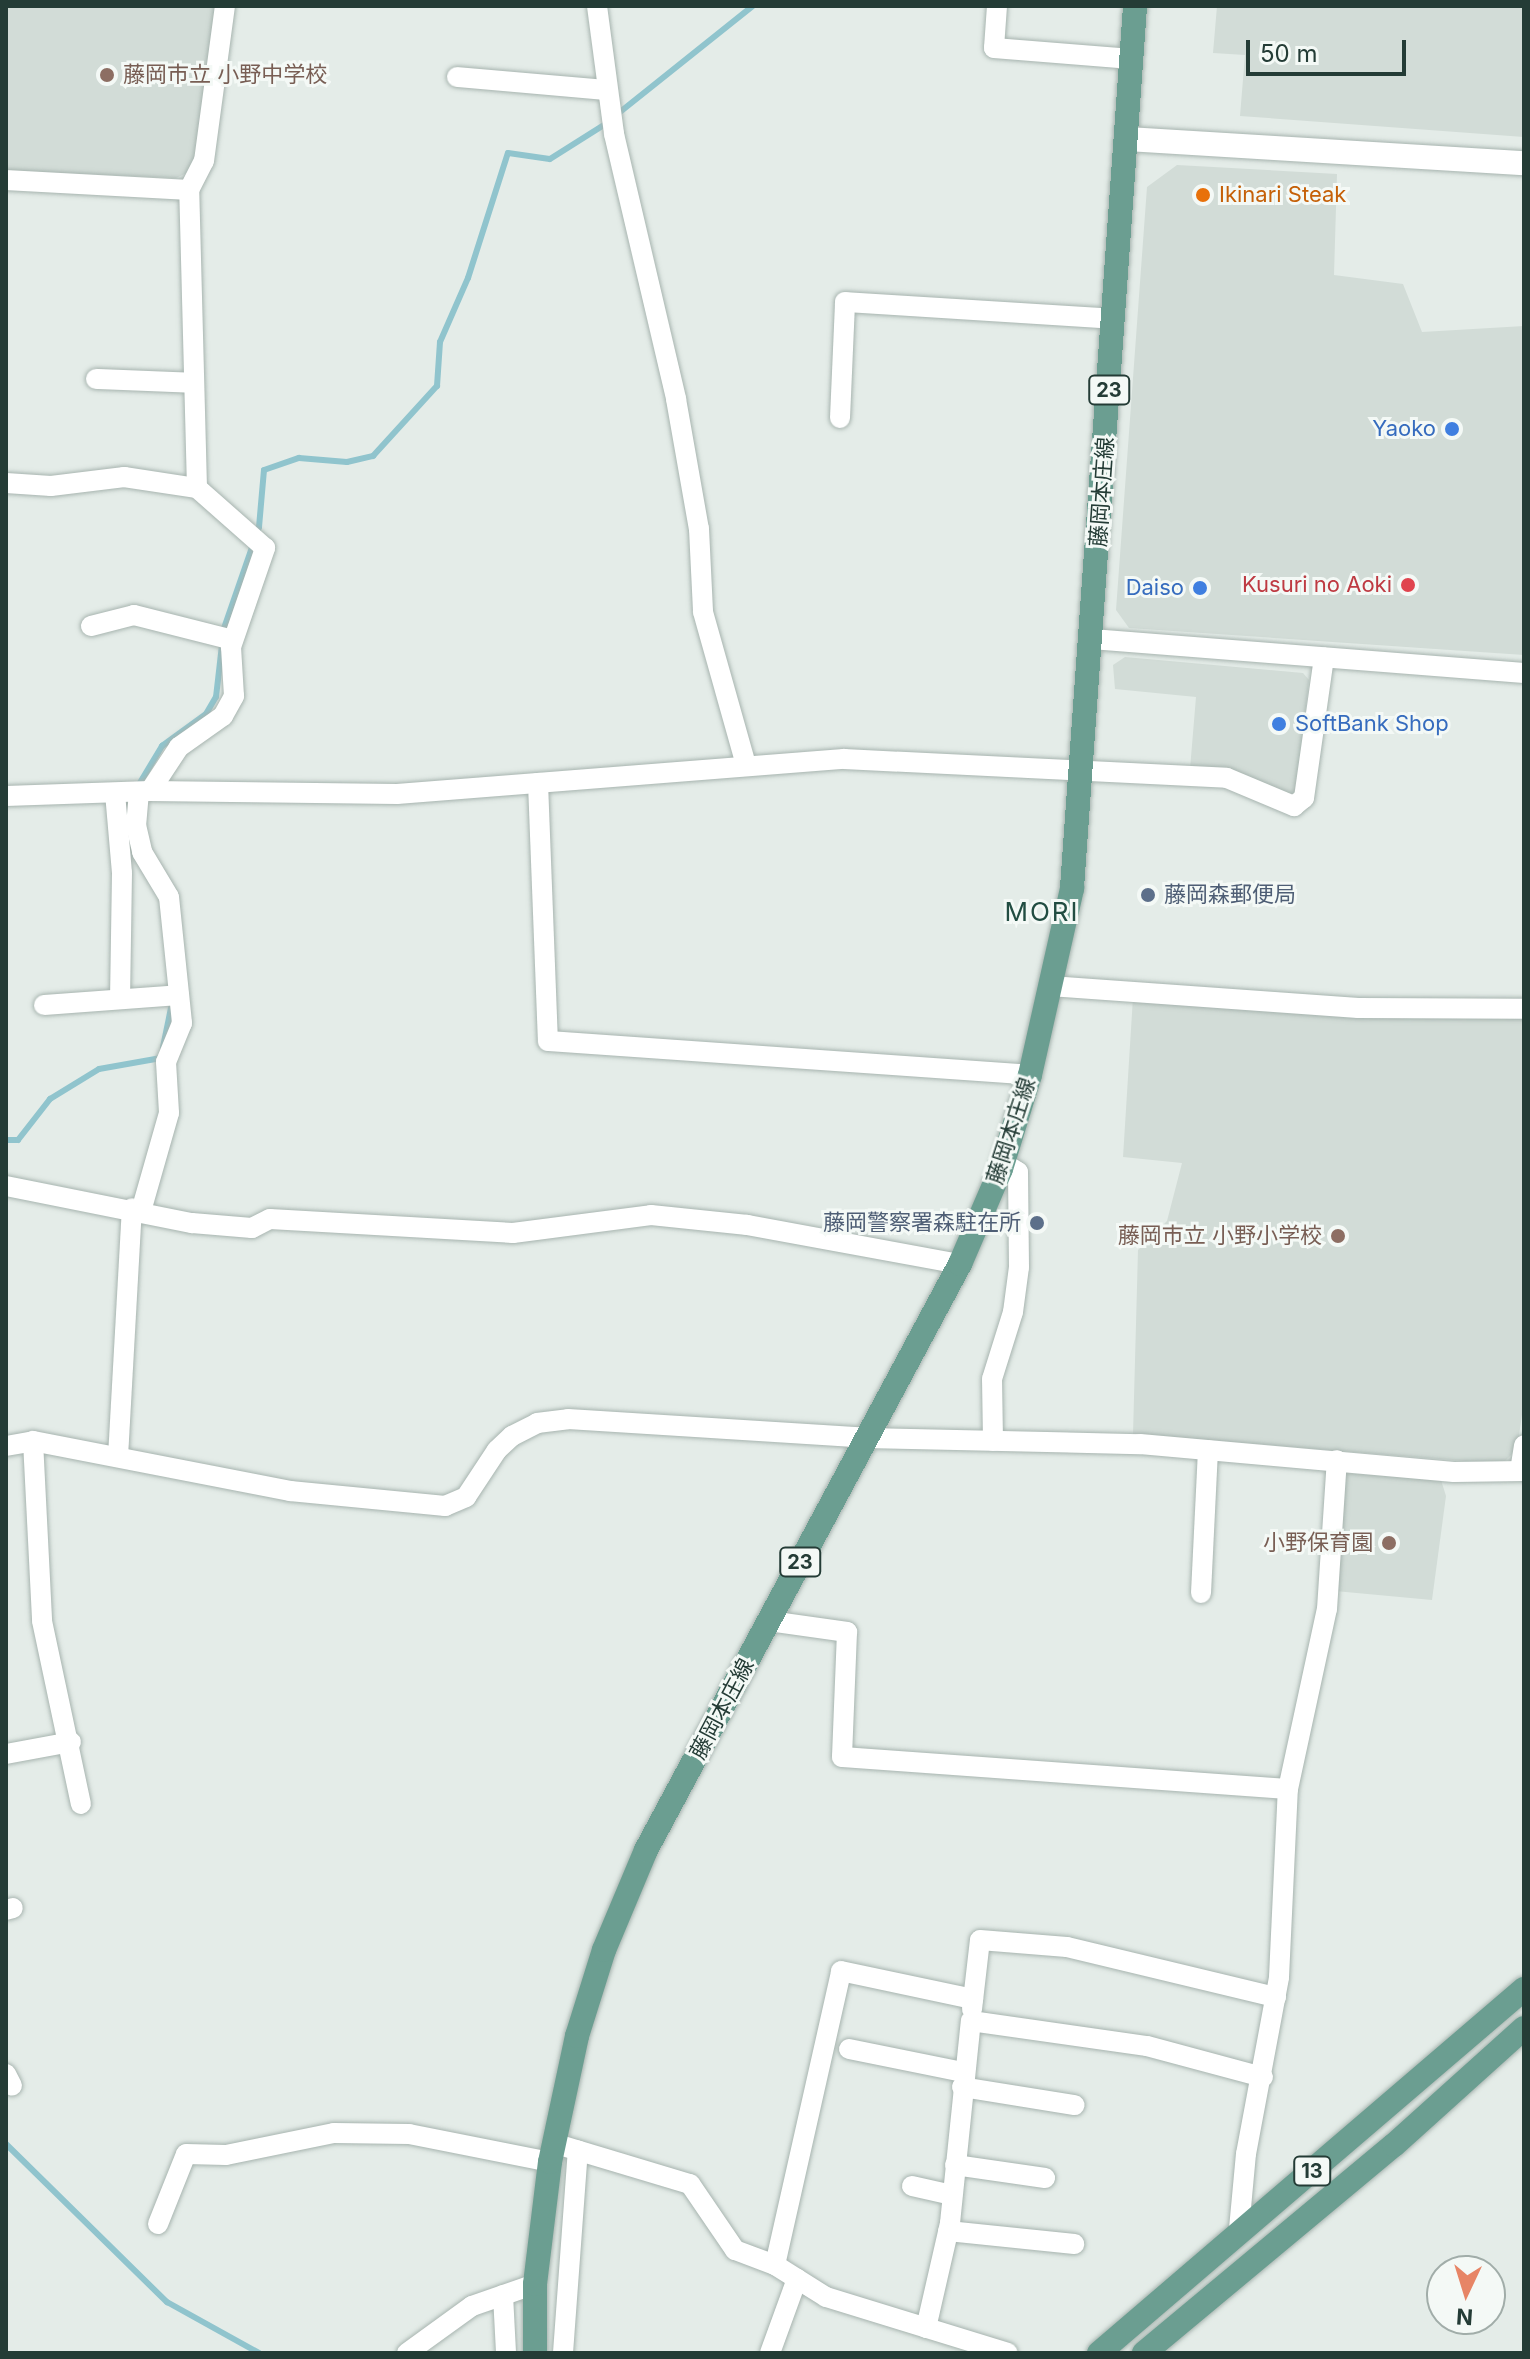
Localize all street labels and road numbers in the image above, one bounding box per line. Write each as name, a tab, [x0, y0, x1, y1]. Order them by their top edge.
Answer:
road number: 23	[1087, 374, 1131, 406]
street label: 藤岡本庄線	[1085, 436, 1119, 548]
street label: 藤岡本庄線	[981, 1075, 1041, 1187]
road number: 23	[778, 1546, 822, 1578]
street label: 藤岡本庄線	[685, 1654, 759, 1764]
road number: 13	[1292, 2155, 1332, 2187]

